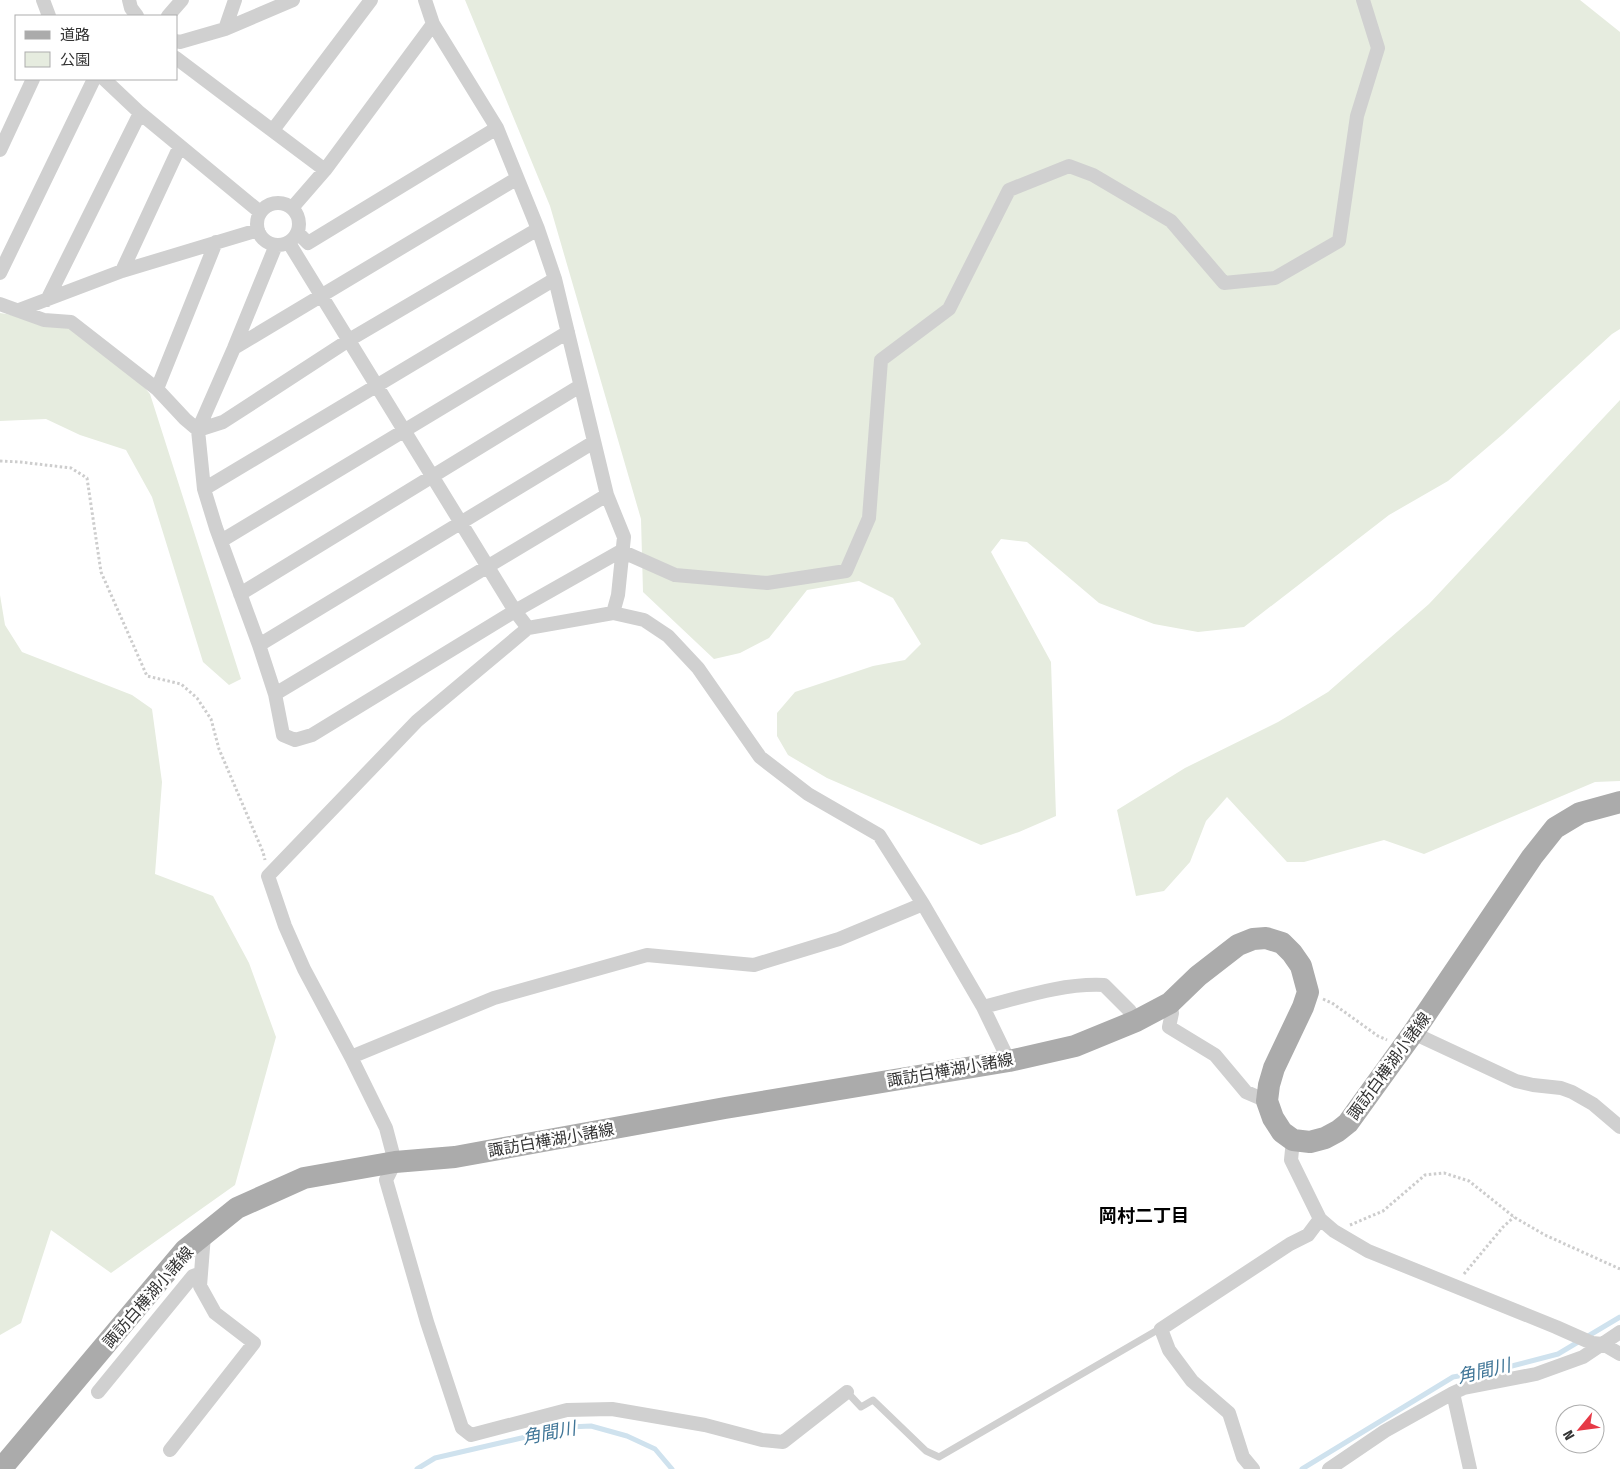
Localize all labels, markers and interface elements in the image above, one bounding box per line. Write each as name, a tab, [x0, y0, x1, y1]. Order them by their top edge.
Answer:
legend	[15, 15, 178, 80]
text: 道路	[60, 26, 90, 44]
text: 公園	[60, 51, 90, 69]
street label: 諏訪白樺湖小諸線	[1344, 1009, 1434, 1123]
street label: 諏訪白樺湖小諸線	[885, 1050, 1015, 1090]
street label: 諏訪白樺湖小諸線	[486, 1120, 616, 1160]
district label: 岡村二丁目	[1099, 1205, 1189, 1227]
street label: 諏訪白樺湖小諸線	[99, 1242, 197, 1352]
water label: 角間川	[1455, 1354, 1515, 1388]
north arrow	[1555, 1404, 1605, 1454]
water label: 角間川	[520, 1417, 580, 1449]
text: N	[1560, 1427, 1579, 1443]

